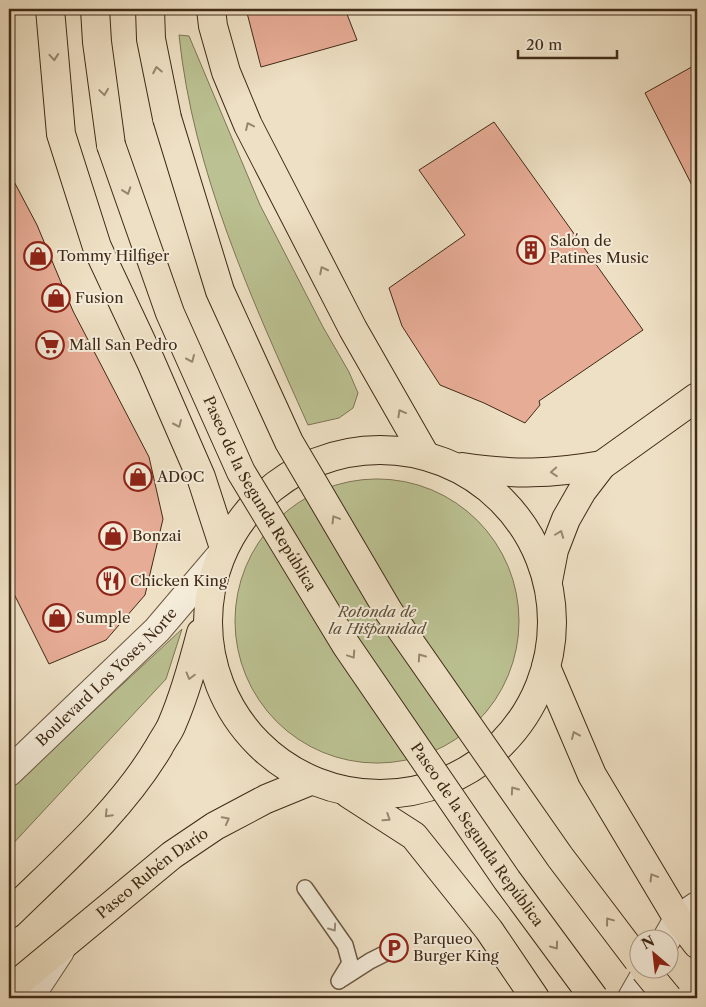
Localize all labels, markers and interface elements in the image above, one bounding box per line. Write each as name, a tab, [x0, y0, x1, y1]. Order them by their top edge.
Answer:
scale bar	[518, 28, 617, 60]
text: 20 m	[526, 35, 562, 54]
one-way arrow	[48, 54, 59, 62]
one-way arrow	[153, 65, 163, 74]
one-way arrow	[98, 88, 108, 96]
one-way arrow	[245, 122, 255, 131]
one-way arrow	[121, 186, 131, 194]
place label: Salón de Patines Music	[550, 231, 649, 267]
building icon: Salón de Patines Music	[516, 235, 546, 265]
shop icon: Tommy Hilfiger	[23, 241, 53, 271]
place label: Tommy Hilfiger	[57, 246, 170, 265]
one-way arrow	[319, 266, 329, 275]
shop icon: Fusion	[41, 283, 71, 313]
place label: Fusion	[75, 288, 124, 307]
supermarket icon: Mall San Pedro	[35, 330, 65, 360]
place label: Mall San Pedro	[69, 335, 177, 354]
one-way arrow	[184, 354, 195, 363]
street label: Paseo de la Segunda República	[199, 393, 321, 594]
one-way arrow	[397, 409, 407, 418]
one-way arrow	[171, 419, 182, 428]
shop icon: ADOC	[123, 462, 153, 492]
one-way arrow	[550, 466, 558, 477]
place label: ADOC	[156, 467, 204, 486]
one-way arrow	[331, 515, 341, 524]
shop icon: Bonzai	[98, 521, 128, 551]
place label: Bonzai	[132, 526, 182, 545]
one-way arrow	[554, 530, 564, 539]
restaurant icon: Chicken King	[96, 566, 126, 596]
place label: Chicken King	[130, 571, 227, 590]
park label: Rotonda de la Hispanidad	[328, 602, 428, 638]
shop icon: Sumple	[42, 603, 72, 633]
street label: Boulevard Los Yoses Norte	[32, 604, 181, 750]
place label: Sumple	[76, 608, 130, 627]
one-way arrow	[346, 649, 355, 658]
one-way arrow	[418, 653, 427, 662]
one-way arrow	[185, 672, 195, 680]
one-way arrow	[571, 731, 581, 739]
street label: Paseo de la Segunda República	[407, 739, 548, 930]
one-way arrow	[511, 786, 520, 796]
one-way arrow	[105, 809, 114, 818]
one-way arrow	[382, 812, 391, 822]
one-way arrow	[221, 816, 230, 826]
street label: Paseo Rubén Darío	[92, 823, 212, 923]
one-way arrow	[650, 873, 660, 882]
one-way arrow	[606, 917, 615, 927]
one-way arrow	[327, 922, 336, 932]
place label: Parqueo Burger King	[413, 929, 499, 965]
north arrow	[628, 930, 678, 980]
text: N	[638, 932, 657, 953]
parking icon: Parqueo Burger King	[379, 933, 409, 963]
one-way arrow	[549, 940, 558, 950]

